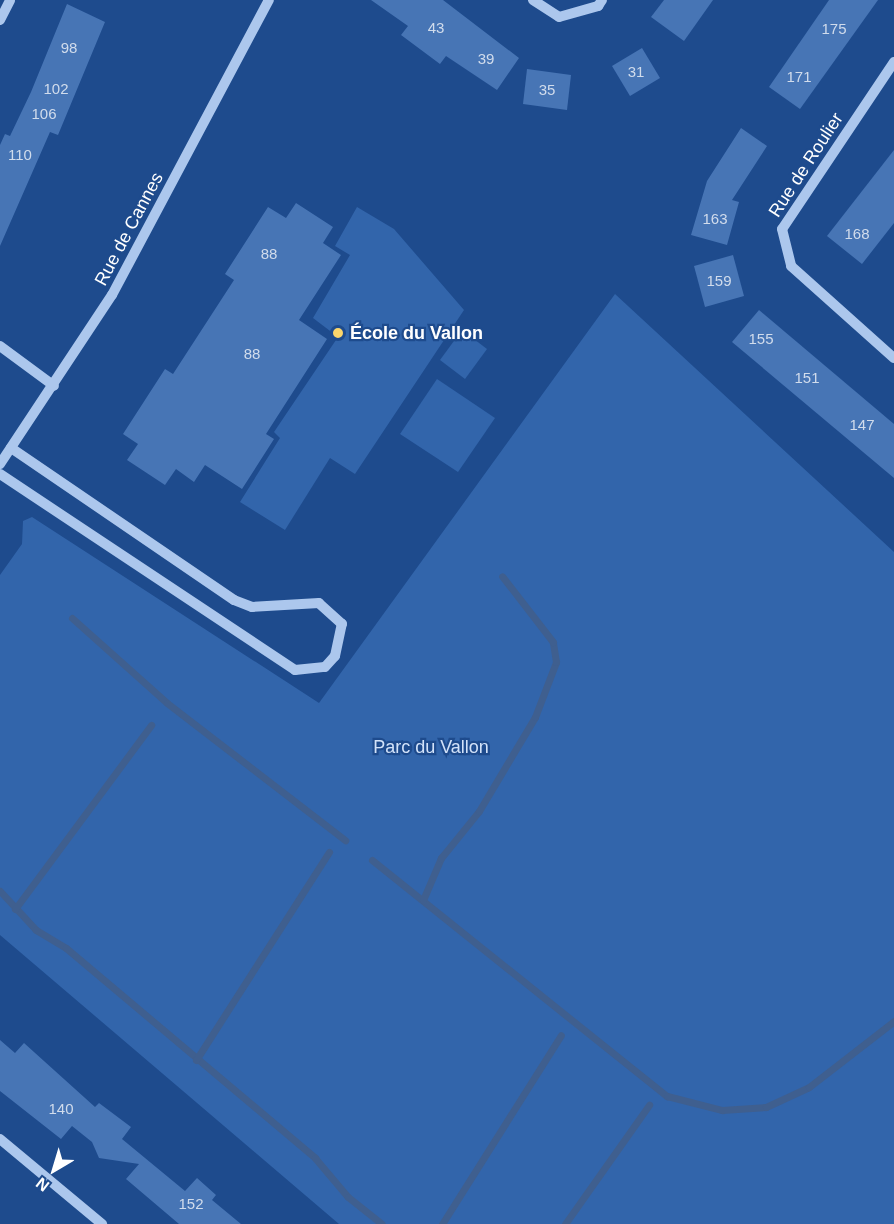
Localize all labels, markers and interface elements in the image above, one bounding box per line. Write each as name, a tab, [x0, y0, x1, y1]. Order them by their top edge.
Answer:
house number: 43	[428, 19, 444, 37]
house number: 175	[821, 20, 847, 38]
house number: 98	[61, 39, 77, 57]
house number: 39	[478, 50, 494, 68]
house number: 31	[628, 63, 644, 81]
house number: 171	[786, 68, 812, 86]
house number: 102	[43, 80, 69, 98]
house number: 35	[539, 81, 555, 99]
house number: 106	[31, 105, 57, 123]
street label: Rue de Roulier	[764, 109, 848, 221]
house number: 110	[8, 146, 32, 164]
street label: Rue de Cannes	[90, 169, 168, 289]
house number: 163	[702, 210, 728, 228]
house number: 168	[844, 225, 870, 243]
house number: 88	[261, 245, 277, 263]
house number: 159	[706, 272, 732, 290]
place label: École du Vallon	[350, 322, 483, 344]
marker: École du Vallon	[331, 326, 345, 340]
house number: 155	[748, 330, 774, 348]
house number: 88	[244, 345, 260, 363]
house number: 151	[794, 369, 820, 387]
house number: 147	[849, 416, 875, 434]
park label: Parc du Vallon	[373, 736, 489, 758]
house number: 140	[48, 1100, 74, 1118]
north arrow	[24, 1140, 84, 1200]
text: N	[33, 1174, 52, 1195]
house number: 152	[178, 1195, 204, 1213]

